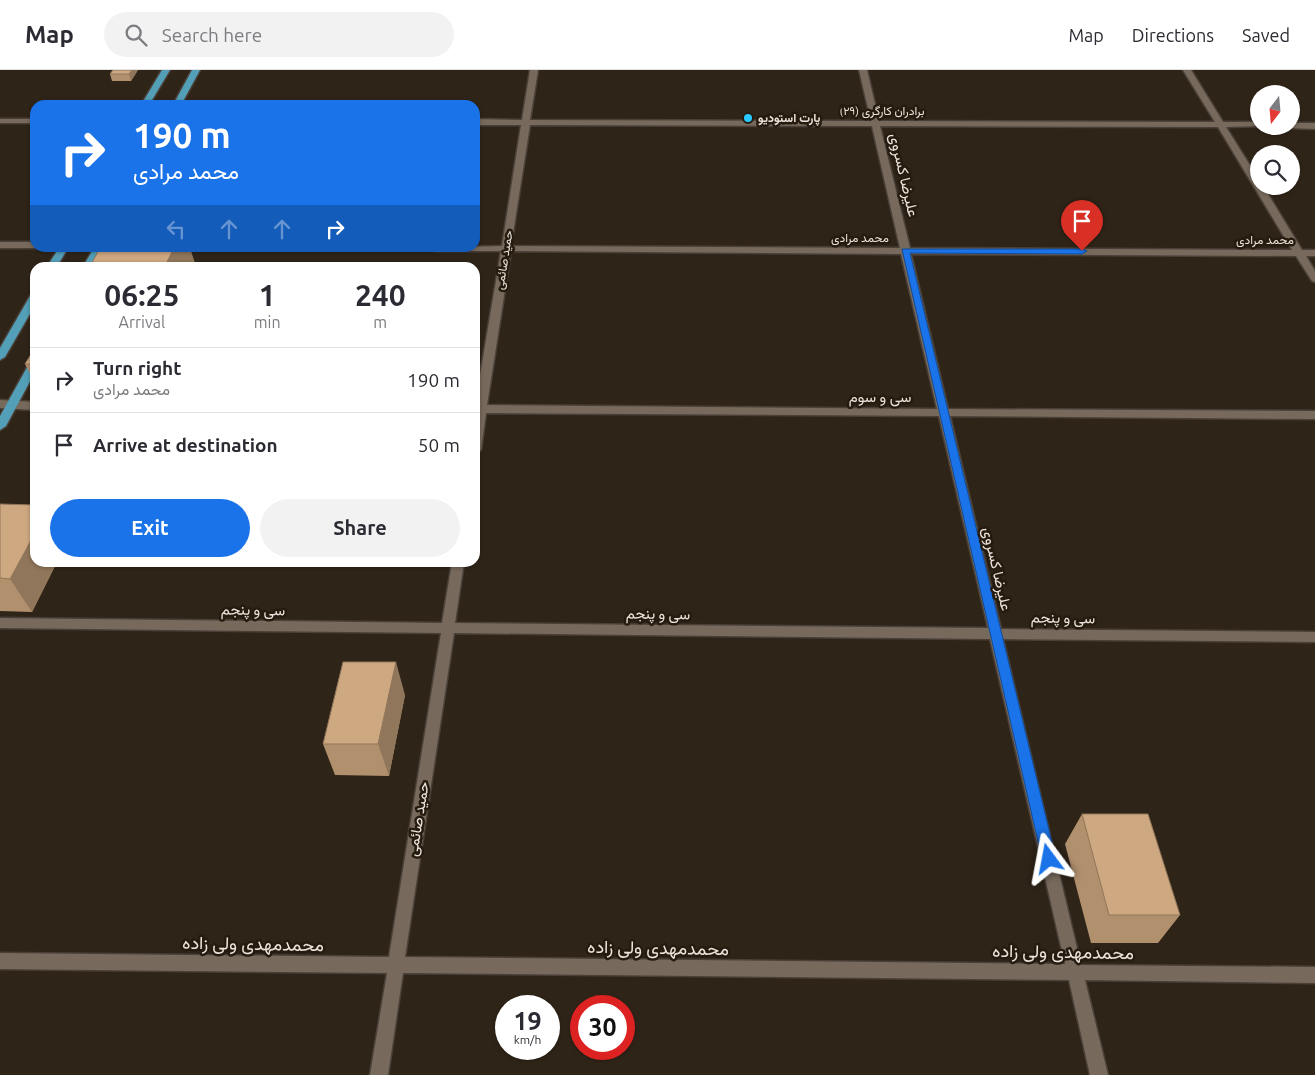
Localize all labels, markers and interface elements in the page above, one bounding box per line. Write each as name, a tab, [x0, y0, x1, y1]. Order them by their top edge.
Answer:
search box	[104, 12, 454, 57]
text: Map	[25, 21, 74, 48]
icon: search	[122, 21, 150, 49]
text: Search here	[162, 24, 262, 46]
text: Map	[1068, 25, 1104, 45]
text: Directions	[1132, 25, 1214, 45]
text: Saved	[1242, 25, 1290, 45]
north arrow	[1250, 85, 1300, 135]
map controls	[1250, 85, 1300, 195]
street label: برادران کارگری (۲۹)	[839, 104, 925, 119]
place label: پارت استودیو	[758, 111, 821, 126]
marker: پارت استودیو	[742, 112, 754, 124]
text: 190 m	[133, 115, 231, 155]
icon: right	[50, 120, 115, 185]
street label: علیرضا کسروی	[885, 131, 922, 219]
button: search	[1250, 145, 1300, 195]
text: محمد مرادی	[133, 158, 239, 183]
pin	[1061, 200, 1103, 251]
icon: arrive	[1068, 207, 1096, 235]
icon: left	[162, 215, 190, 243]
icon: ahead	[215, 215, 243, 243]
icon: ahead	[268, 215, 296, 243]
icon: right	[321, 215, 349, 243]
street label: حمید صائمی	[492, 229, 517, 291]
street label: محمد مرادی	[831, 231, 889, 246]
street label: محمد مرادی	[1236, 233, 1294, 248]
text: 06:25	[104, 278, 179, 312]
text: 1	[259, 278, 276, 312]
text: 240	[355, 278, 406, 312]
text: Arrival	[119, 313, 165, 331]
text: min	[254, 313, 281, 331]
text: m	[373, 313, 387, 331]
text: Turn right	[93, 357, 181, 379]
icon: right	[50, 366, 78, 394]
text: 190 m	[407, 369, 460, 391]
text: محمد مرادی	[93, 380, 170, 398]
street label: سی و سوم	[849, 388, 911, 407]
icon: arrive	[50, 431, 78, 459]
text: Arrive at destination	[93, 434, 278, 456]
text: 50 m	[418, 434, 460, 456]
button: Exit	[50, 499, 250, 557]
button: Share	[260, 499, 460, 557]
street label: علیرضا کسروی	[978, 525, 1015, 613]
street label: سی و پنجم	[221, 600, 286, 621]
street label: سی و پنجم	[626, 604, 691, 625]
street label: سی و پنجم	[1031, 608, 1096, 629]
street label: حمید صائمی	[403, 780, 434, 858]
position arrow	[1022, 832, 1074, 884]
street label: محمدمهدی ولی زاده	[182, 932, 324, 956]
street label: محمدمهدی ولی زاده	[587, 936, 729, 960]
street label: محمدمهدی ولی زاده	[992, 940, 1134, 964]
speed limit sign: 30	[570, 995, 635, 1060]
text: 19	[513, 1007, 542, 1035]
text: km/h	[514, 1033, 541, 1046]

